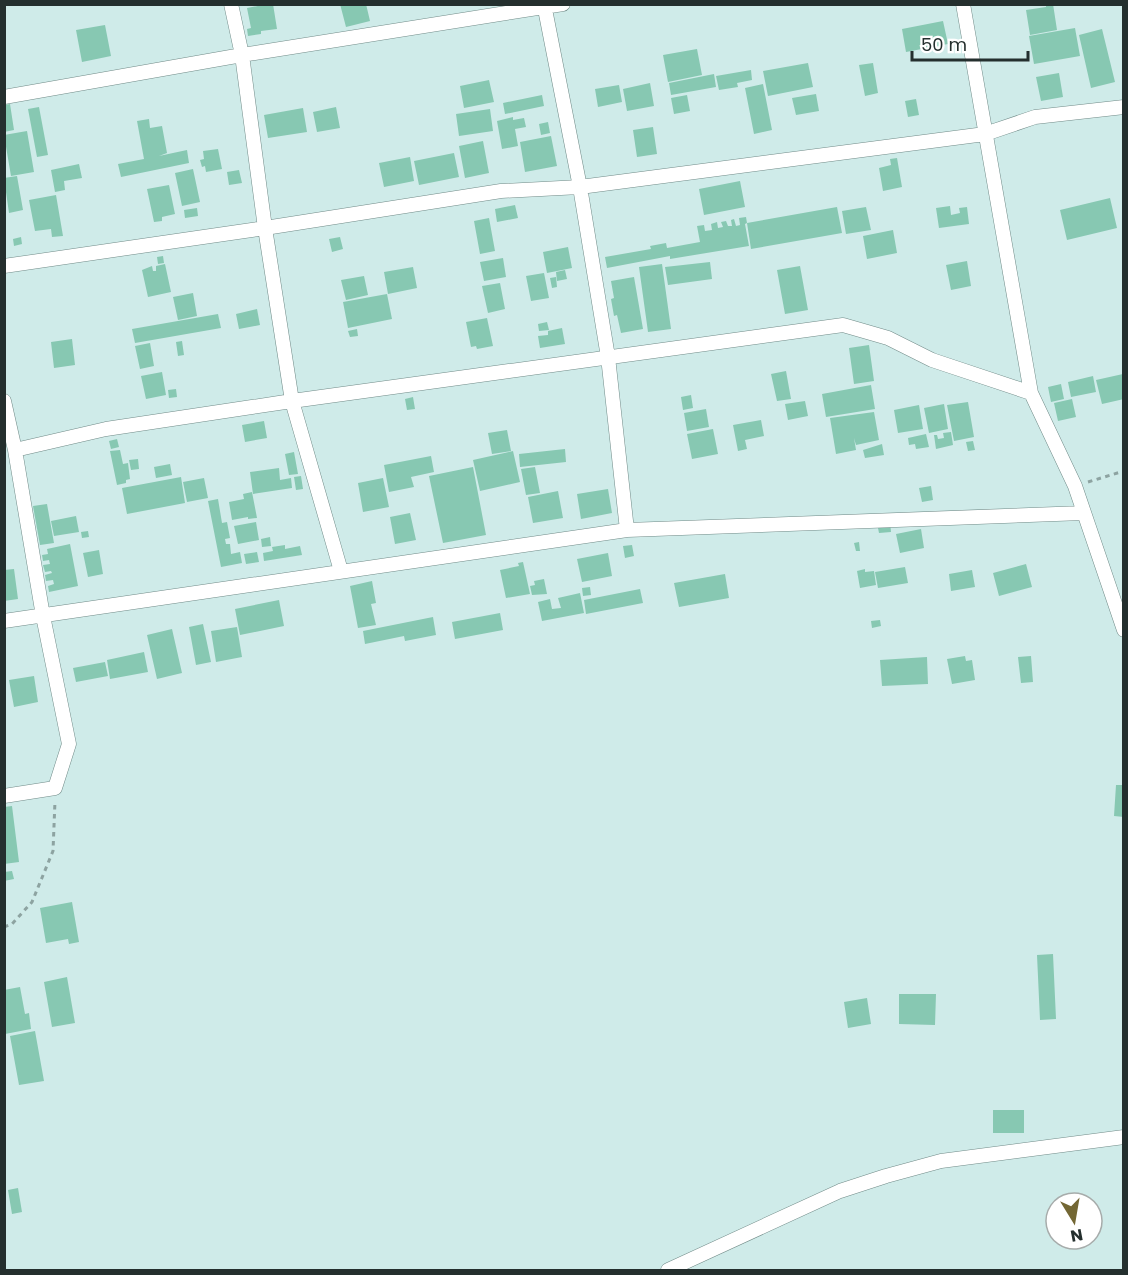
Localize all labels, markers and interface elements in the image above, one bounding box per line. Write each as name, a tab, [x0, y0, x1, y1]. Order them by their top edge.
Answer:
scale bar	[912, 24, 1028, 62]
text: 50 m	[921, 32, 967, 57]
north arrow	[1044, 1191, 1104, 1251]
text: N	[1069, 1223, 1085, 1248]

